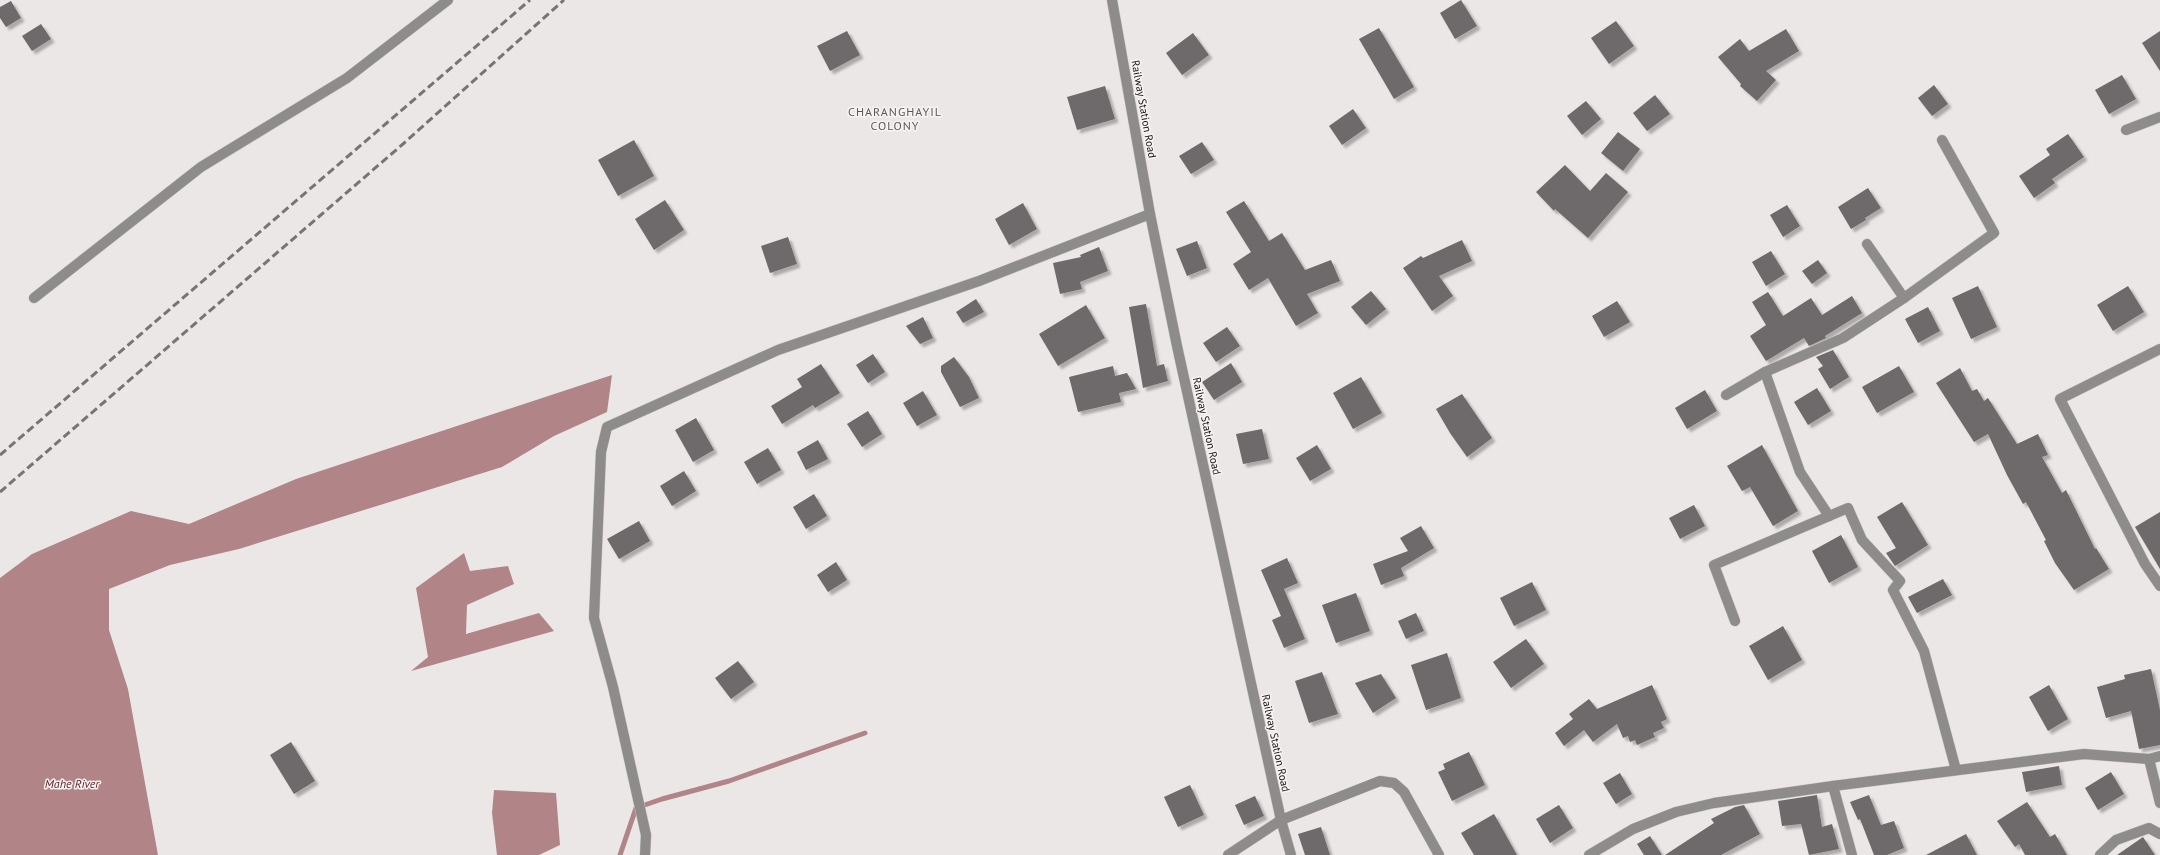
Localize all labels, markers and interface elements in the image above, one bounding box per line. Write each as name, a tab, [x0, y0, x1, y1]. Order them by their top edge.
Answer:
street label: Railway Station Road	[1129, 59, 1160, 159]
district label: CHARANGHAYIL COLONY	[848, 104, 942, 133]
street label: Railway Station Road	[1190, 376, 1224, 476]
street label: Railway Station Road	[1259, 693, 1293, 793]
water label: Mahe River	[45, 776, 100, 791]

